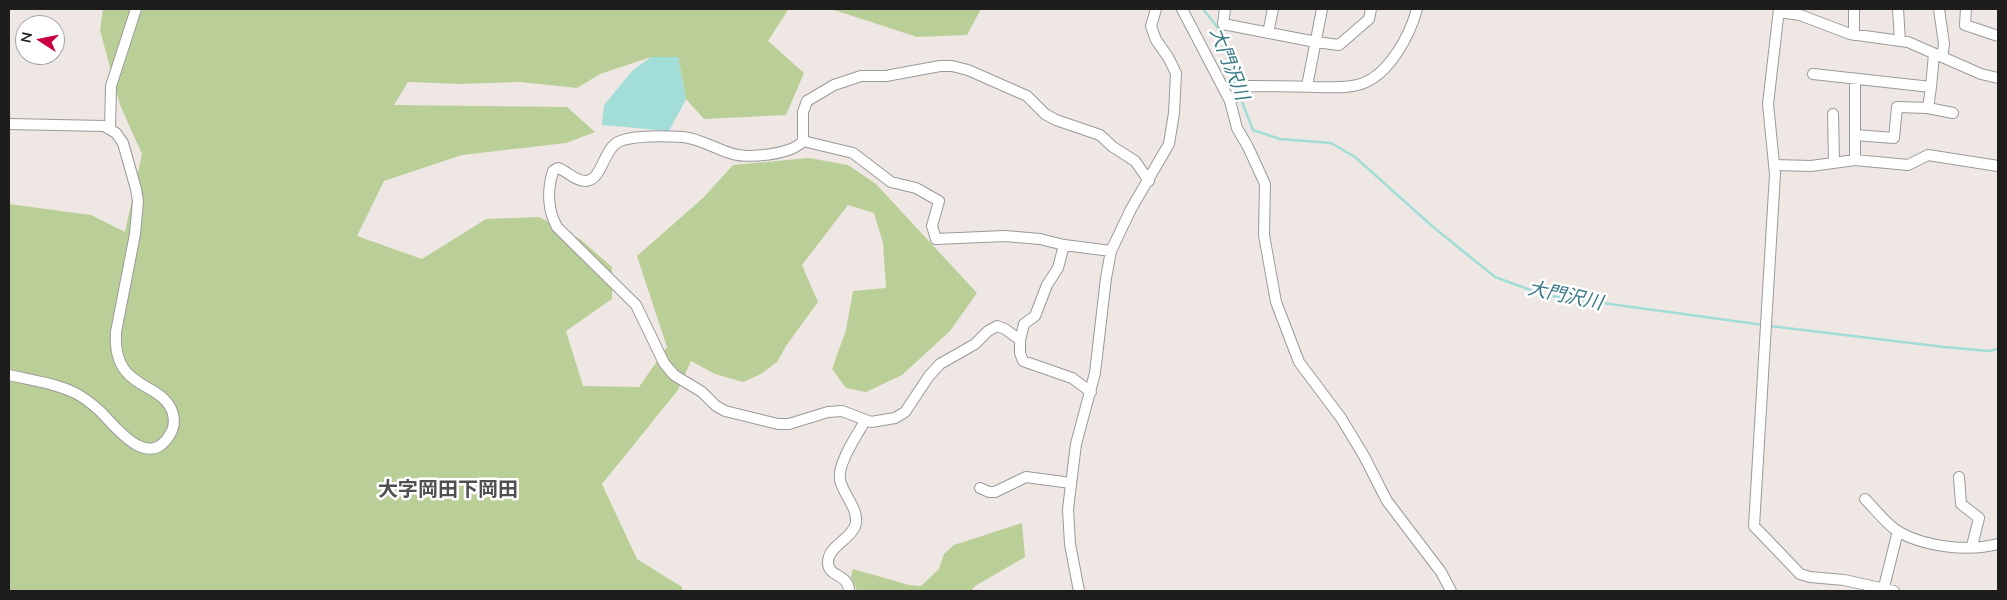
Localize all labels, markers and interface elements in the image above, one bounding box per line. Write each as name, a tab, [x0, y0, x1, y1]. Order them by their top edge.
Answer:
north arrow	[15, 15, 65, 65]
water label: 大門沢川	[1205, 24, 1253, 104]
text: N	[16, 30, 36, 44]
water label: 大門沢川	[1525, 277, 1605, 315]
district label: 大字岡田下岡田	[378, 478, 518, 502]

